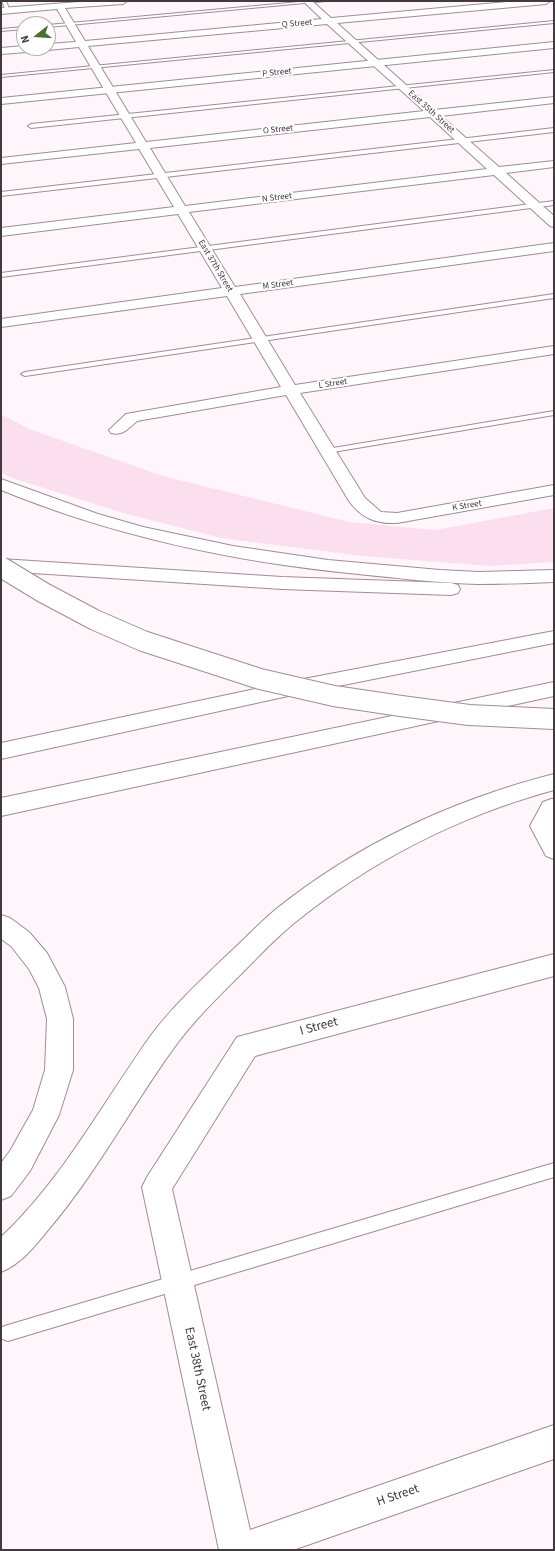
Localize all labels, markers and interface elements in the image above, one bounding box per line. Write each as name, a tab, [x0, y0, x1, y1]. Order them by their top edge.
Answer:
north arrow	[16, 16, 56, 56]
street label: Q Street	[281, 17, 313, 31]
text: N	[17, 34, 33, 45]
street label: P Street	[262, 66, 292, 80]
street label: East 35th Street	[405, 88, 457, 136]
street label: O Street	[262, 123, 294, 137]
street label: N Street	[261, 191, 293, 205]
street label: East 37th Street	[195, 238, 235, 294]
street label: M Street	[262, 278, 294, 292]
street label: L Street	[318, 376, 348, 392]
street label: K Street	[452, 498, 482, 514]
street label: I Street	[298, 1014, 340, 1040]
street label: East 38th Street	[181, 1326, 213, 1412]
street label: H Street	[375, 1482, 421, 1510]

